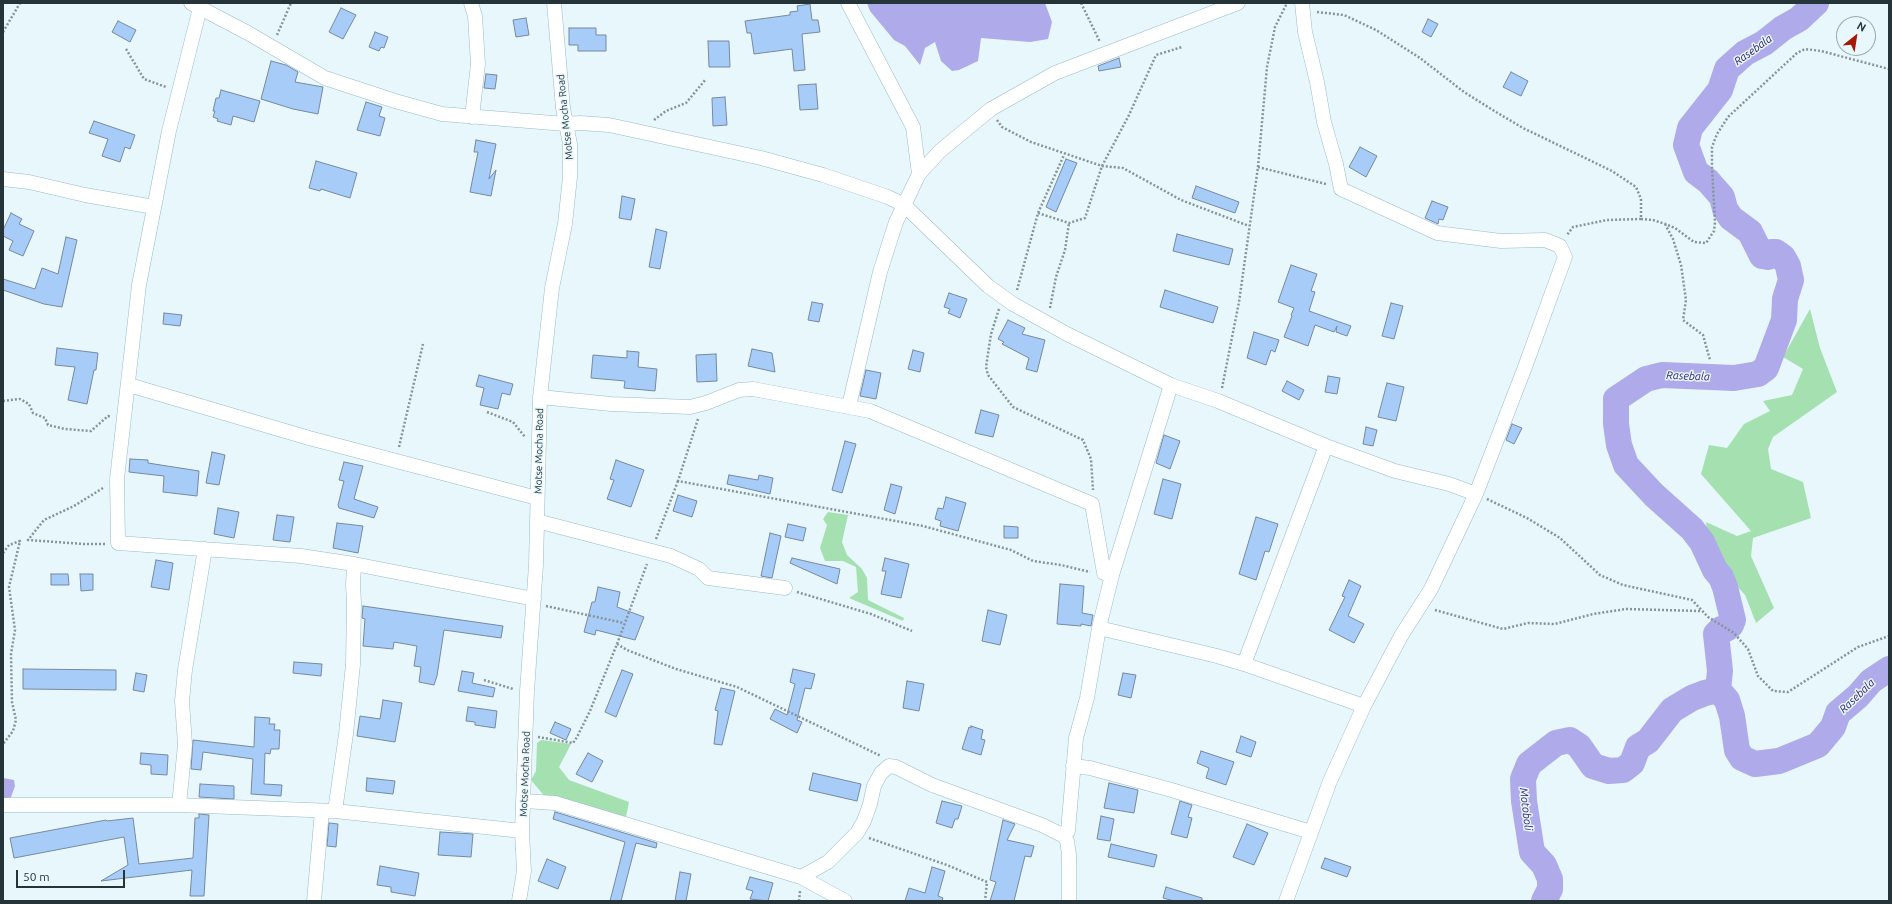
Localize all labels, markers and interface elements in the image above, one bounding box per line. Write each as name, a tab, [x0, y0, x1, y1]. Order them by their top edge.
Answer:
north arrow	[1836, 16, 1876, 56]
text: N	[1855, 19, 1868, 34]
water label: Rasebala	[1732, 32, 1774, 68]
street label: Motse Mocha Road	[555, 74, 575, 160]
water label: Rasebala	[1666, 369, 1710, 383]
street label: Motse Mocha Road	[532, 408, 546, 494]
water label: Rasebala	[1837, 676, 1877, 716]
street label: Motse Mocha Road	[518, 731, 532, 817]
water label: Motoboli	[1517, 787, 1535, 831]
scale bar	[18, 862, 127, 888]
text: 50 m	[23, 870, 50, 883]

